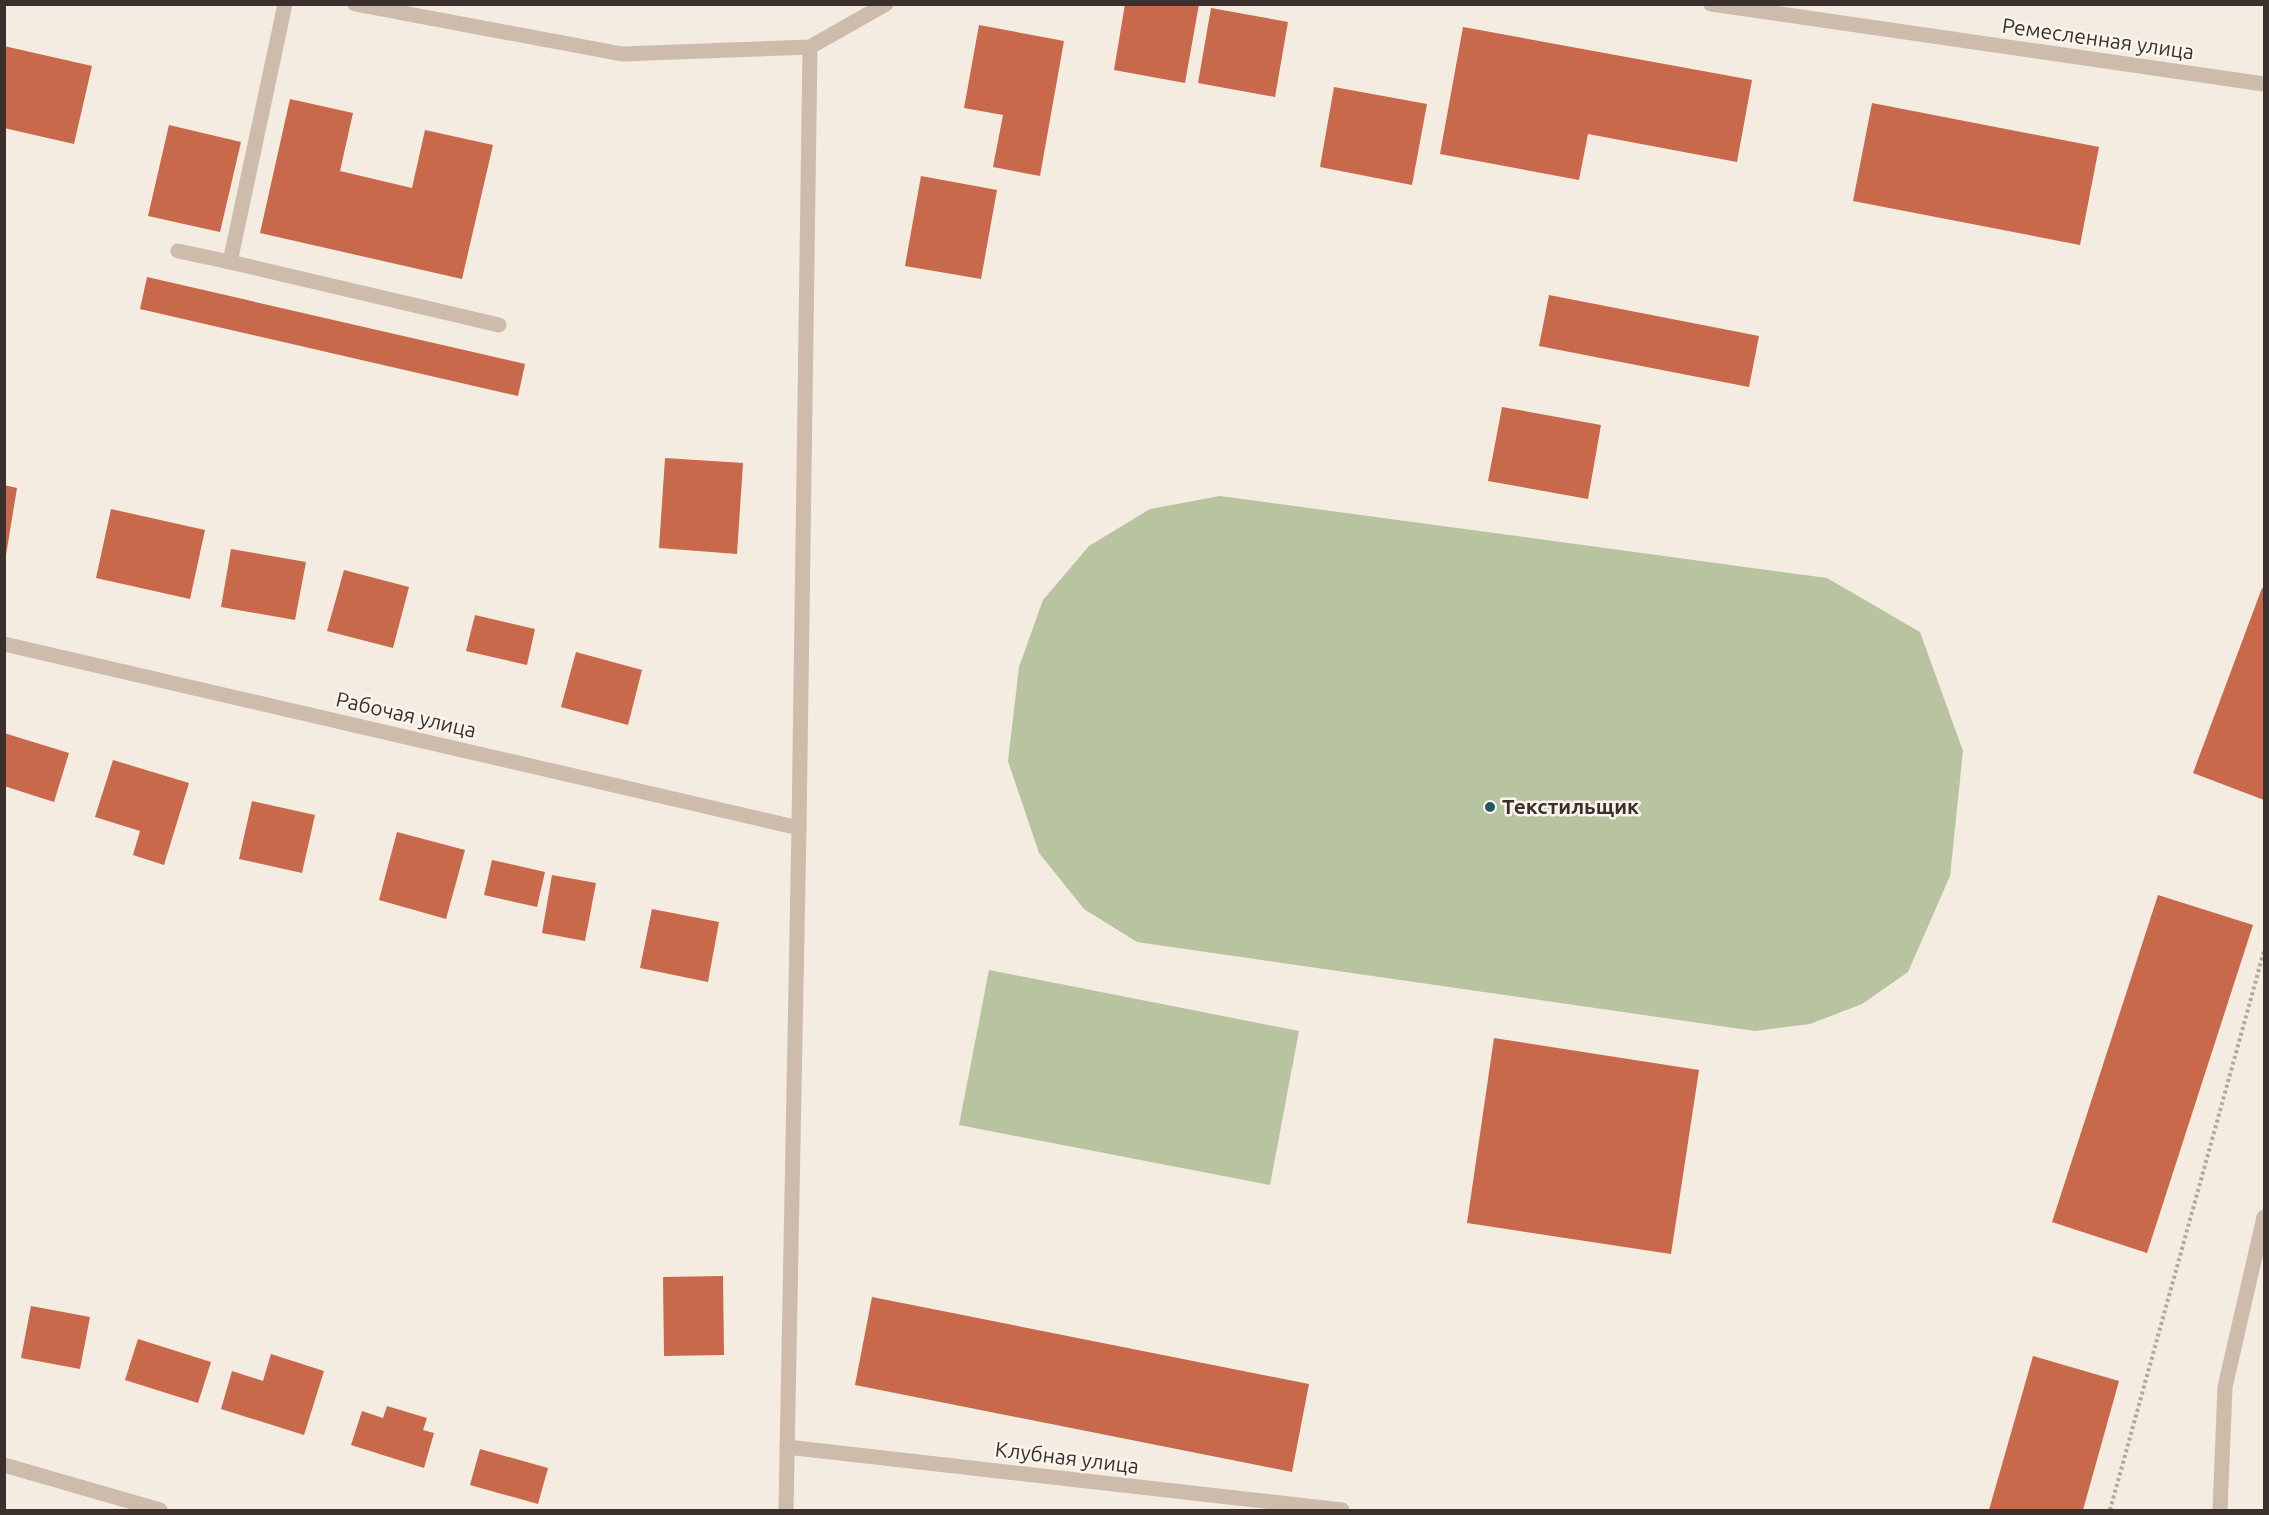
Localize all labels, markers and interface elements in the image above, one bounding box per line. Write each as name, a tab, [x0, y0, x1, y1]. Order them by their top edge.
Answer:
street label: Ремесленная улица	[2001, 13, 2196, 63]
street label: Рабочая улица	[334, 686, 479, 742]
place label: Текстильщик	[1502, 794, 1639, 818]
marker: Текстильщик	[1483, 800, 1497, 814]
street label: Клубная улица	[994, 1436, 1140, 1478]

